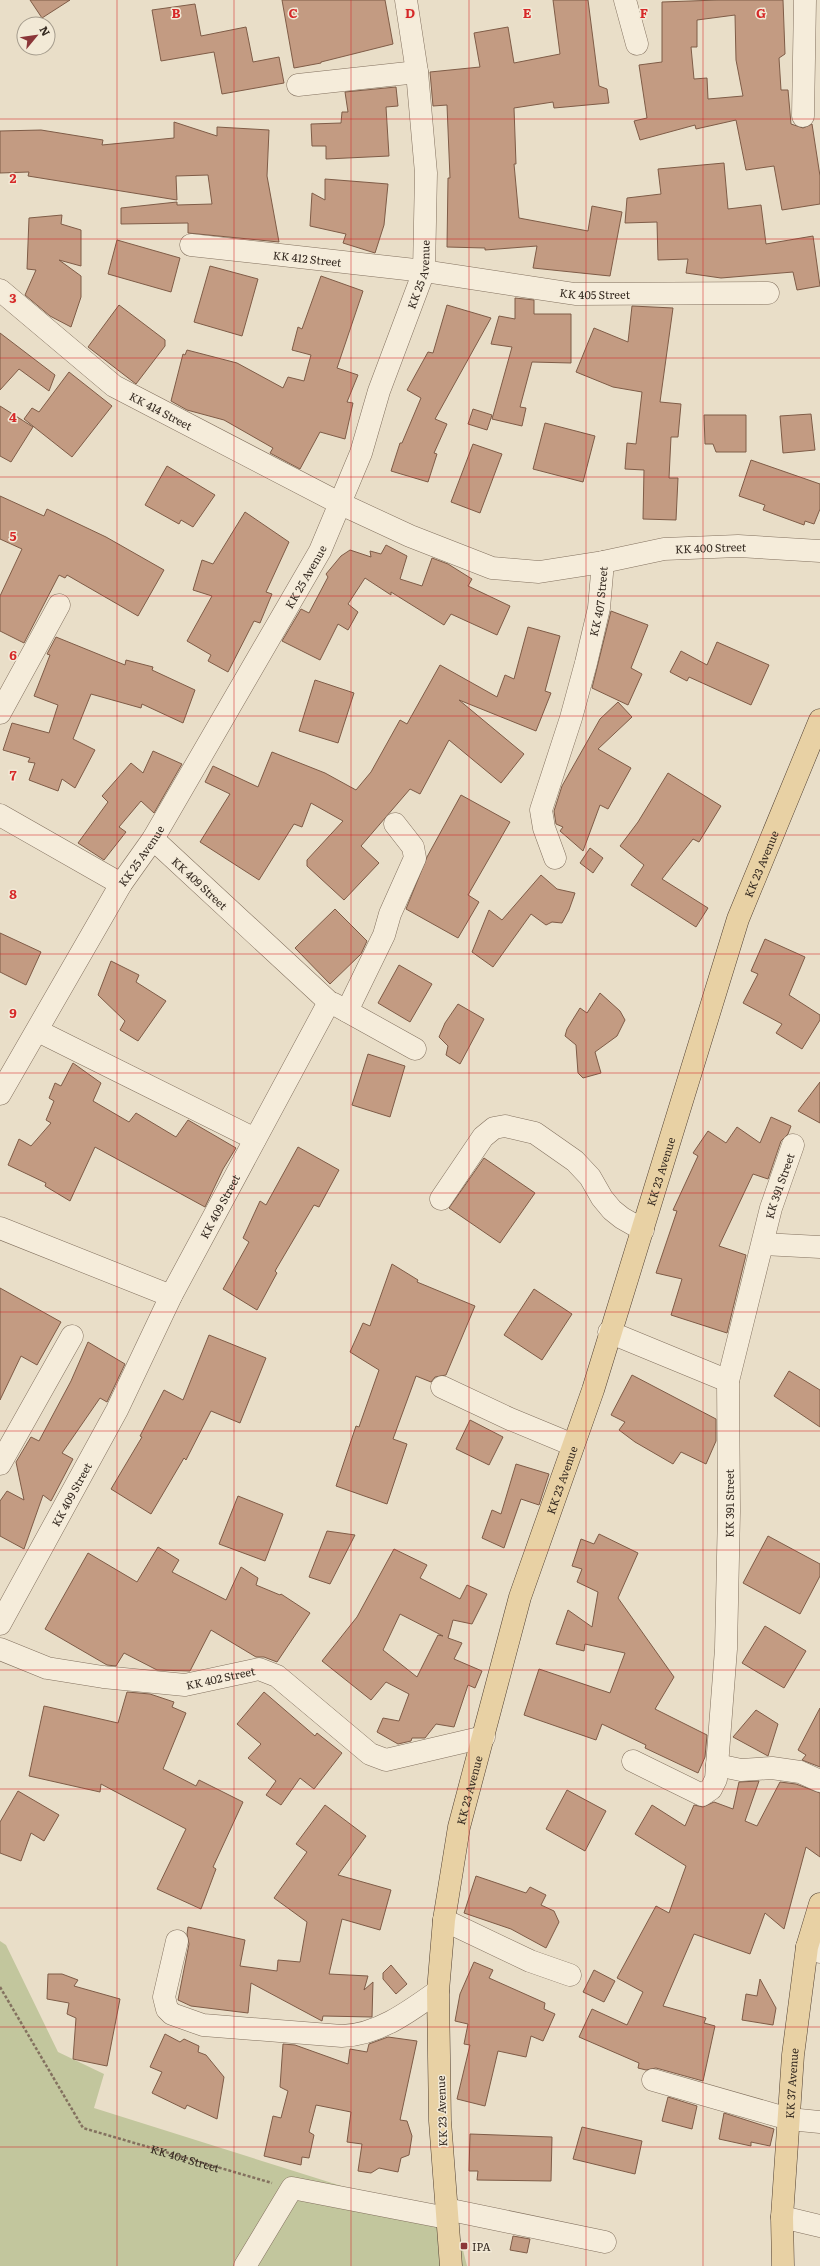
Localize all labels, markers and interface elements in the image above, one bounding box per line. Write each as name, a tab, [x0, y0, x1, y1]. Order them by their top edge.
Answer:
text: B	[172, 3, 181, 22]
text: C	[288, 3, 298, 22]
text: D	[405, 3, 415, 22]
text: E	[523, 3, 532, 22]
text: F	[640, 3, 648, 22]
text: G	[756, 3, 766, 22]
north arrow	[16, 16, 56, 56]
text: N	[36, 23, 55, 39]
text: 2	[10, 168, 17, 187]
street label: KK 25 Avenue	[403, 240, 433, 311]
street label: KK 412 Street	[272, 246, 343, 270]
street label: KK 405 Street	[559, 284, 631, 302]
text: 3	[9, 288, 17, 307]
street label: KK 414 Street	[127, 387, 196, 434]
text: 4	[9, 407, 17, 426]
text: 5	[9, 526, 17, 545]
street label: KK 400 Street	[675, 538, 747, 557]
street label: KK 25 Avenue	[281, 542, 330, 611]
street label: KK 407 Street	[585, 565, 611, 638]
text: 6	[9, 645, 17, 664]
text: 7	[9, 765, 17, 784]
street label: KK 25 Avenue	[114, 822, 168, 889]
street label: KK 23 Avenue	[740, 827, 782, 900]
street label: KK 409 Street	[169, 853, 232, 913]
text: 8	[9, 884, 17, 903]
text: 9	[9, 1003, 17, 1022]
street label: KK 23 Avenue	[642, 1135, 678, 1208]
street label: KK 391 Street	[761, 1150, 798, 1221]
street label: KK 409 Street	[195, 1171, 243, 1241]
street label: KK 23 Avenue	[542, 1443, 581, 1516]
street label: KK 409 Street	[47, 1459, 95, 1529]
street label: KK 391 Street	[720, 1468, 737, 1538]
street label: KK 402 Street	[184, 1662, 257, 1693]
street label: KK 23 Avenue	[452, 1753, 486, 1827]
street label: KK 37 Avenue	[781, 2047, 802, 2119]
street label: KK 23 Avenue	[432, 2075, 450, 2147]
street label: KK 404 Street	[149, 2140, 222, 2175]
place label: IPA	[472, 2238, 491, 2254]
marker: IPA	[459, 2241, 469, 2251]

